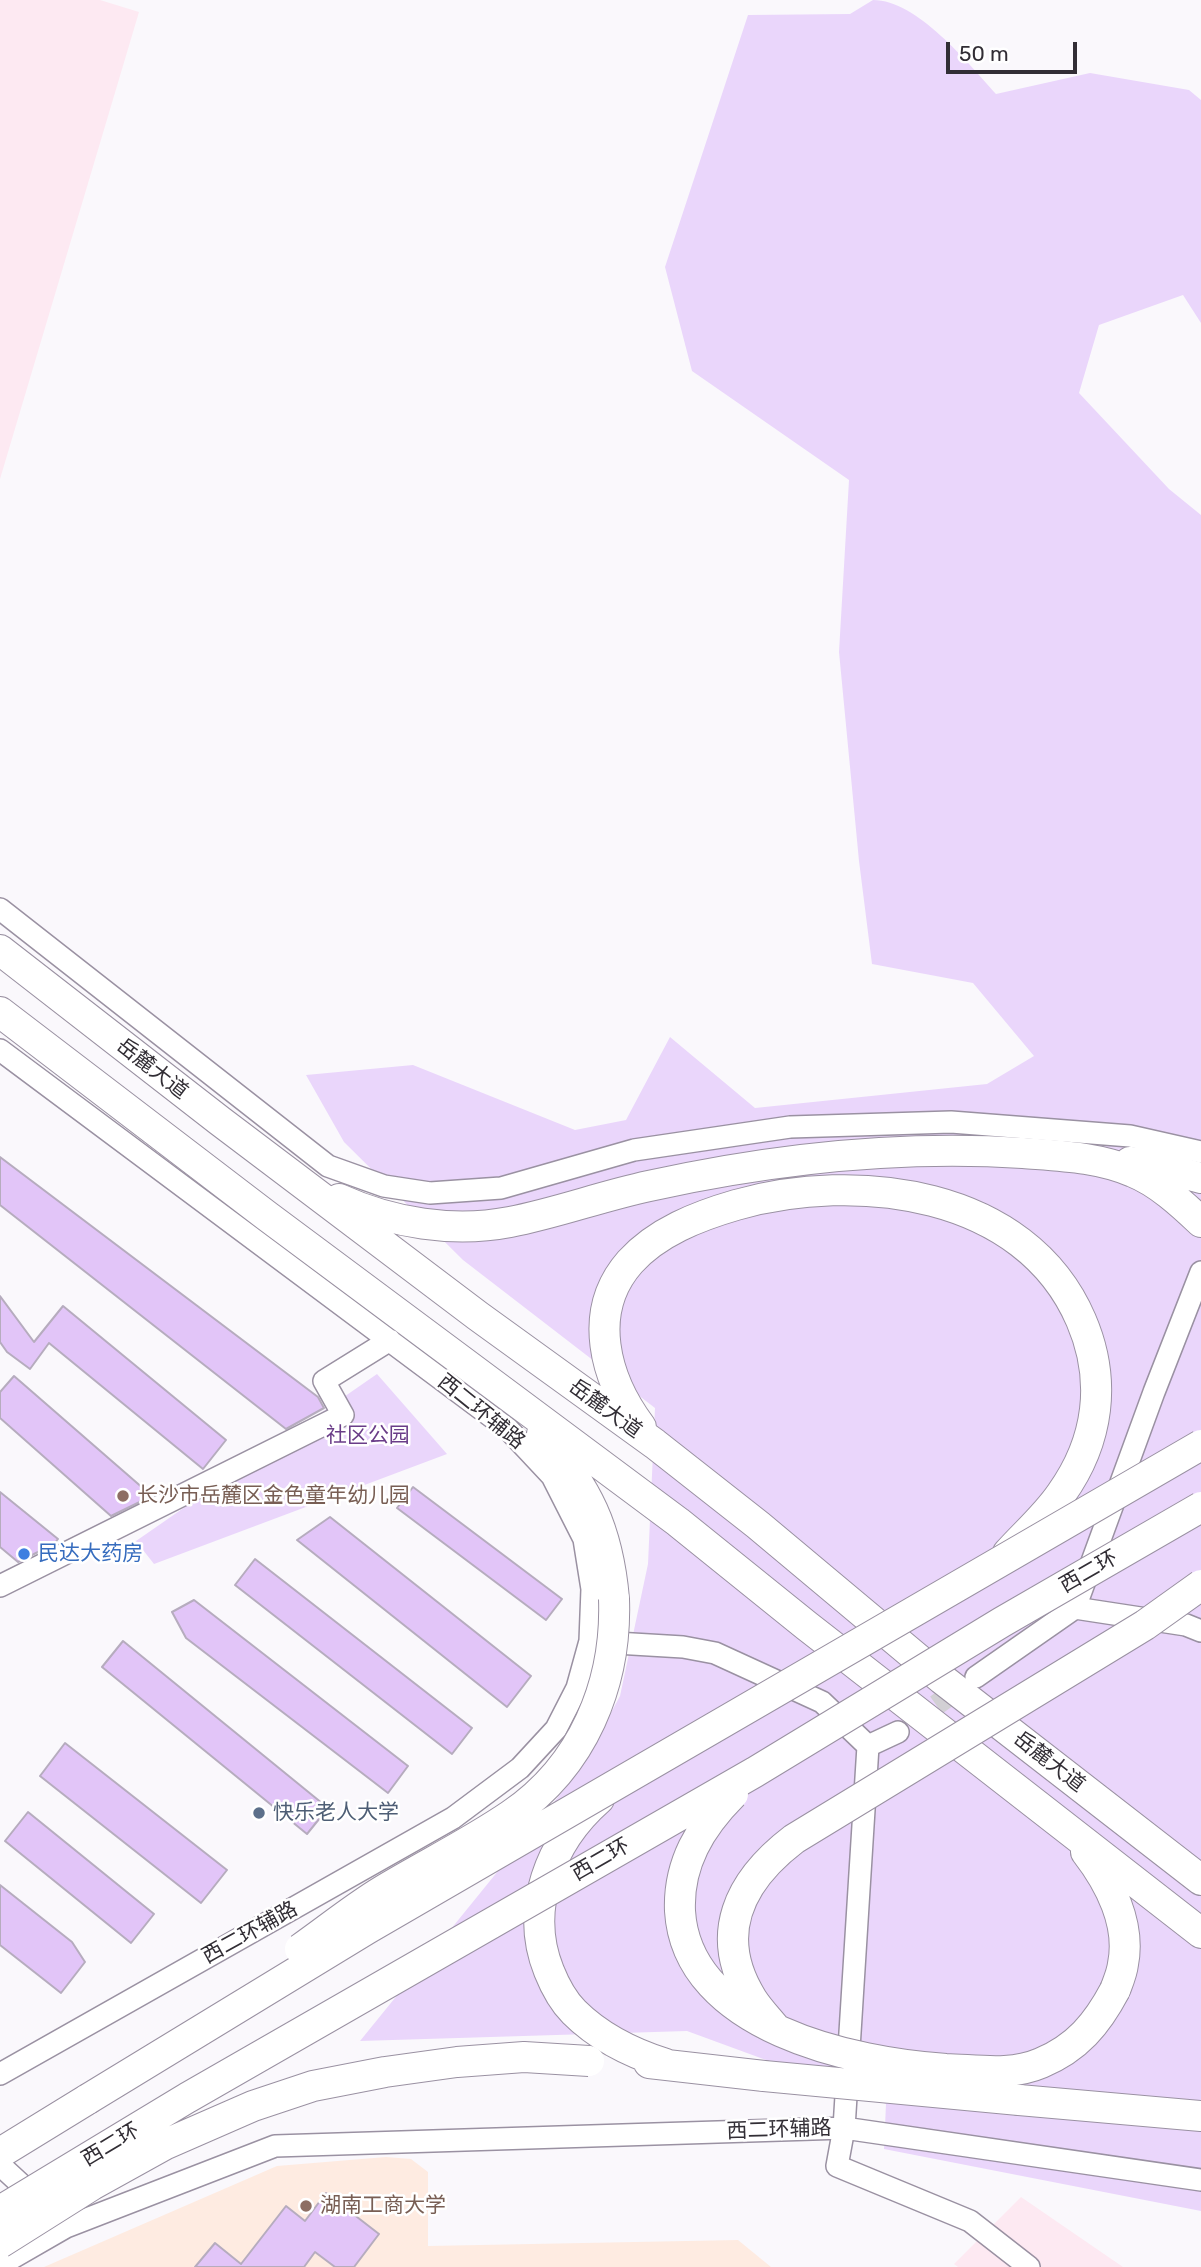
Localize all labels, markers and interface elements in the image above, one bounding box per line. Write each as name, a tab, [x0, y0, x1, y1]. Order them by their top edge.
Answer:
scale bar	[949, 28, 1080, 72]
text: 50 m	[959, 41, 1009, 66]
street label: 岳麓大道	[111, 1033, 193, 1105]
street label: 西二环辅路	[432, 1369, 530, 1455]
street label: 岳麓大道	[564, 1374, 646, 1444]
park label: 社区公园	[326, 1423, 410, 1449]
place label: 长沙市岳麓区金色童年幼儿园	[137, 1483, 410, 1509]
marker: 长沙市岳麓区金色童年幼儿园	[115, 1488, 131, 1504]
place label: 民达大药房	[38, 1541, 143, 1567]
street label: 西二环	[1055, 1545, 1123, 1599]
marker: 民达大药房	[16, 1546, 32, 1562]
street label: 岳麓大道	[1008, 1726, 1090, 1798]
place label: 快乐老人大学	[273, 1800, 399, 1826]
marker: 快乐老人大学	[251, 1805, 267, 1821]
street label: 西二环	[567, 1833, 635, 1887]
street label: 西二环辅路	[198, 1897, 302, 1969]
street label: 西二环辅路	[726, 2116, 832, 2144]
street label: 西二环	[78, 2118, 144, 2172]
place label: 湖南工商大学	[320, 2193, 446, 2219]
marker: 湖南工商大学	[298, 2198, 314, 2214]

